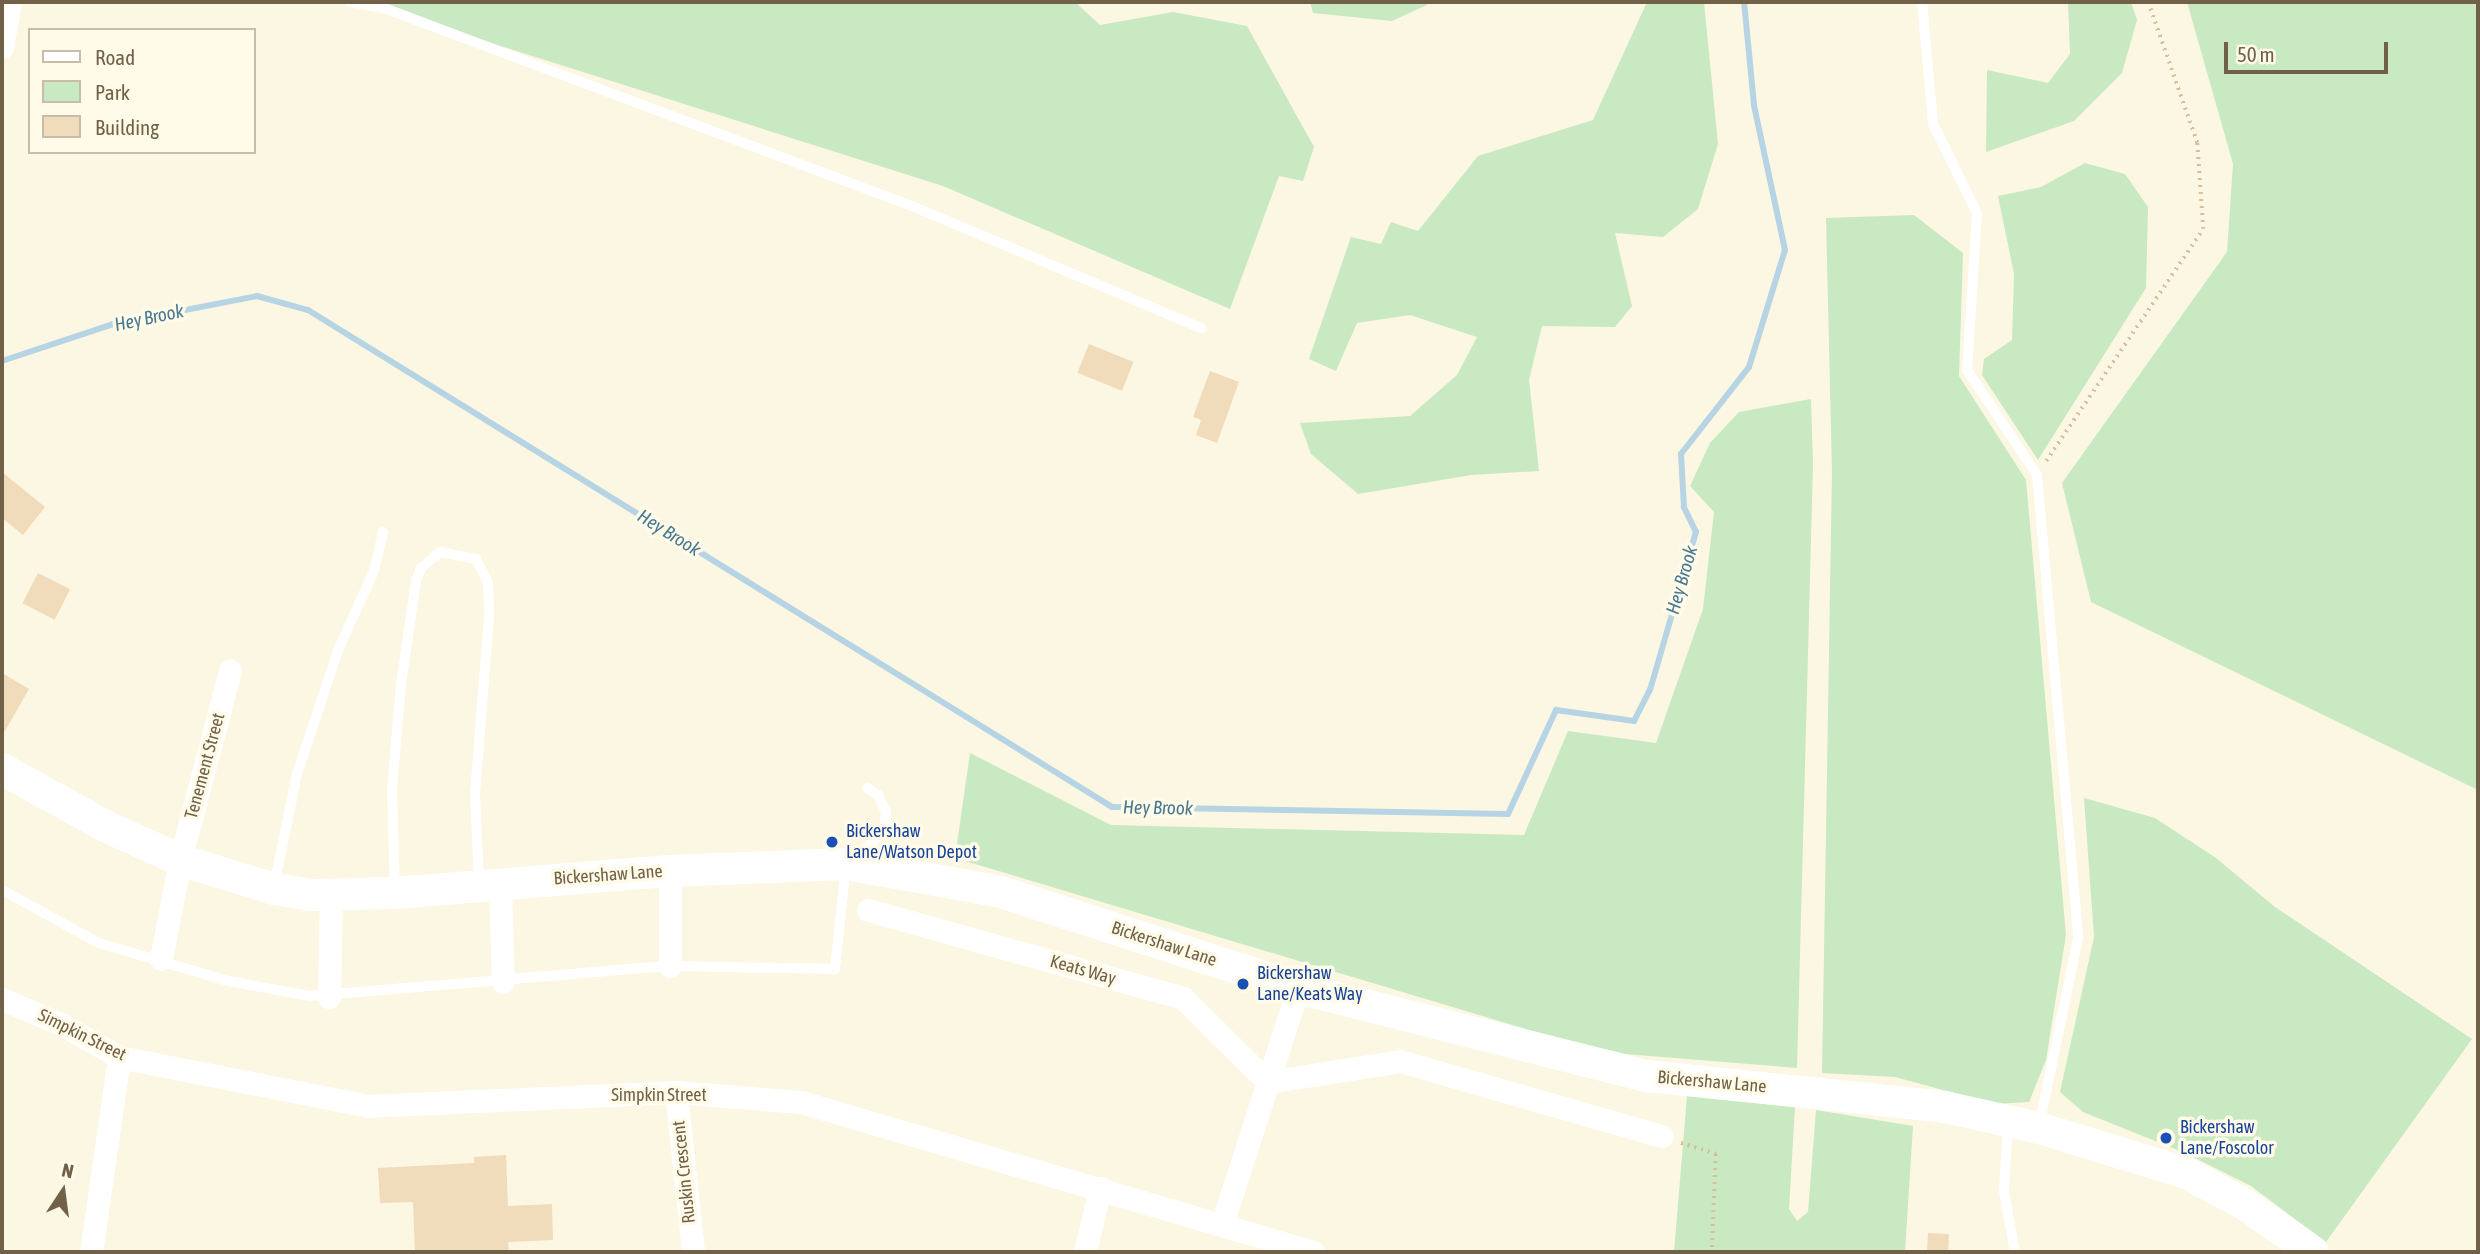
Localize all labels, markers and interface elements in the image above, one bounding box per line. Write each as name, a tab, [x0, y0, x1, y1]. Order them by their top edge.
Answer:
legend	[28, 28, 256, 154]
scale bar	[2228, 28, 2392, 72]
text: 50 m	[2237, 42, 2275, 66]
text: Road	[95, 45, 135, 69]
text: Park	[95, 80, 130, 104]
text: Building	[95, 115, 159, 139]
water label: Hey Brook	[112, 300, 186, 336]
water label: Hey Brook	[633, 505, 705, 561]
water label: Hey Brook	[1661, 543, 1703, 617]
street label: Tenement Street	[180, 711, 230, 821]
water label: Hey Brook	[1123, 796, 1193, 820]
place label: Bickershaw Lane/Watson Depot	[846, 821, 977, 864]
marker: Bickershaw Lane/Watson Depot	[824, 834, 840, 850]
street label: Bickershaw Lane	[553, 860, 663, 890]
street label: Bickershaw Lane	[1109, 917, 1219, 971]
street label: Keats Way	[1048, 950, 1118, 990]
place label: Bickershaw Lane/Keats Way	[1257, 963, 1363, 1006]
marker: Bickershaw Lane/Keats Way	[1235, 976, 1251, 992]
street label: Simpkin Street	[34, 1004, 130, 1066]
street label: Bickershaw Lane	[1657, 1066, 1767, 1098]
street label: Simpkin Street	[611, 1084, 707, 1106]
place label: Bickershaw Lane/Foscolor	[2180, 1117, 2274, 1160]
street label: Ruskin Crescent	[668, 1119, 700, 1225]
marker: Bickershaw Lane/Foscolor	[2158, 1130, 2174, 1146]
north arrow	[28, 1156, 98, 1226]
text: N	[60, 1159, 76, 1183]

